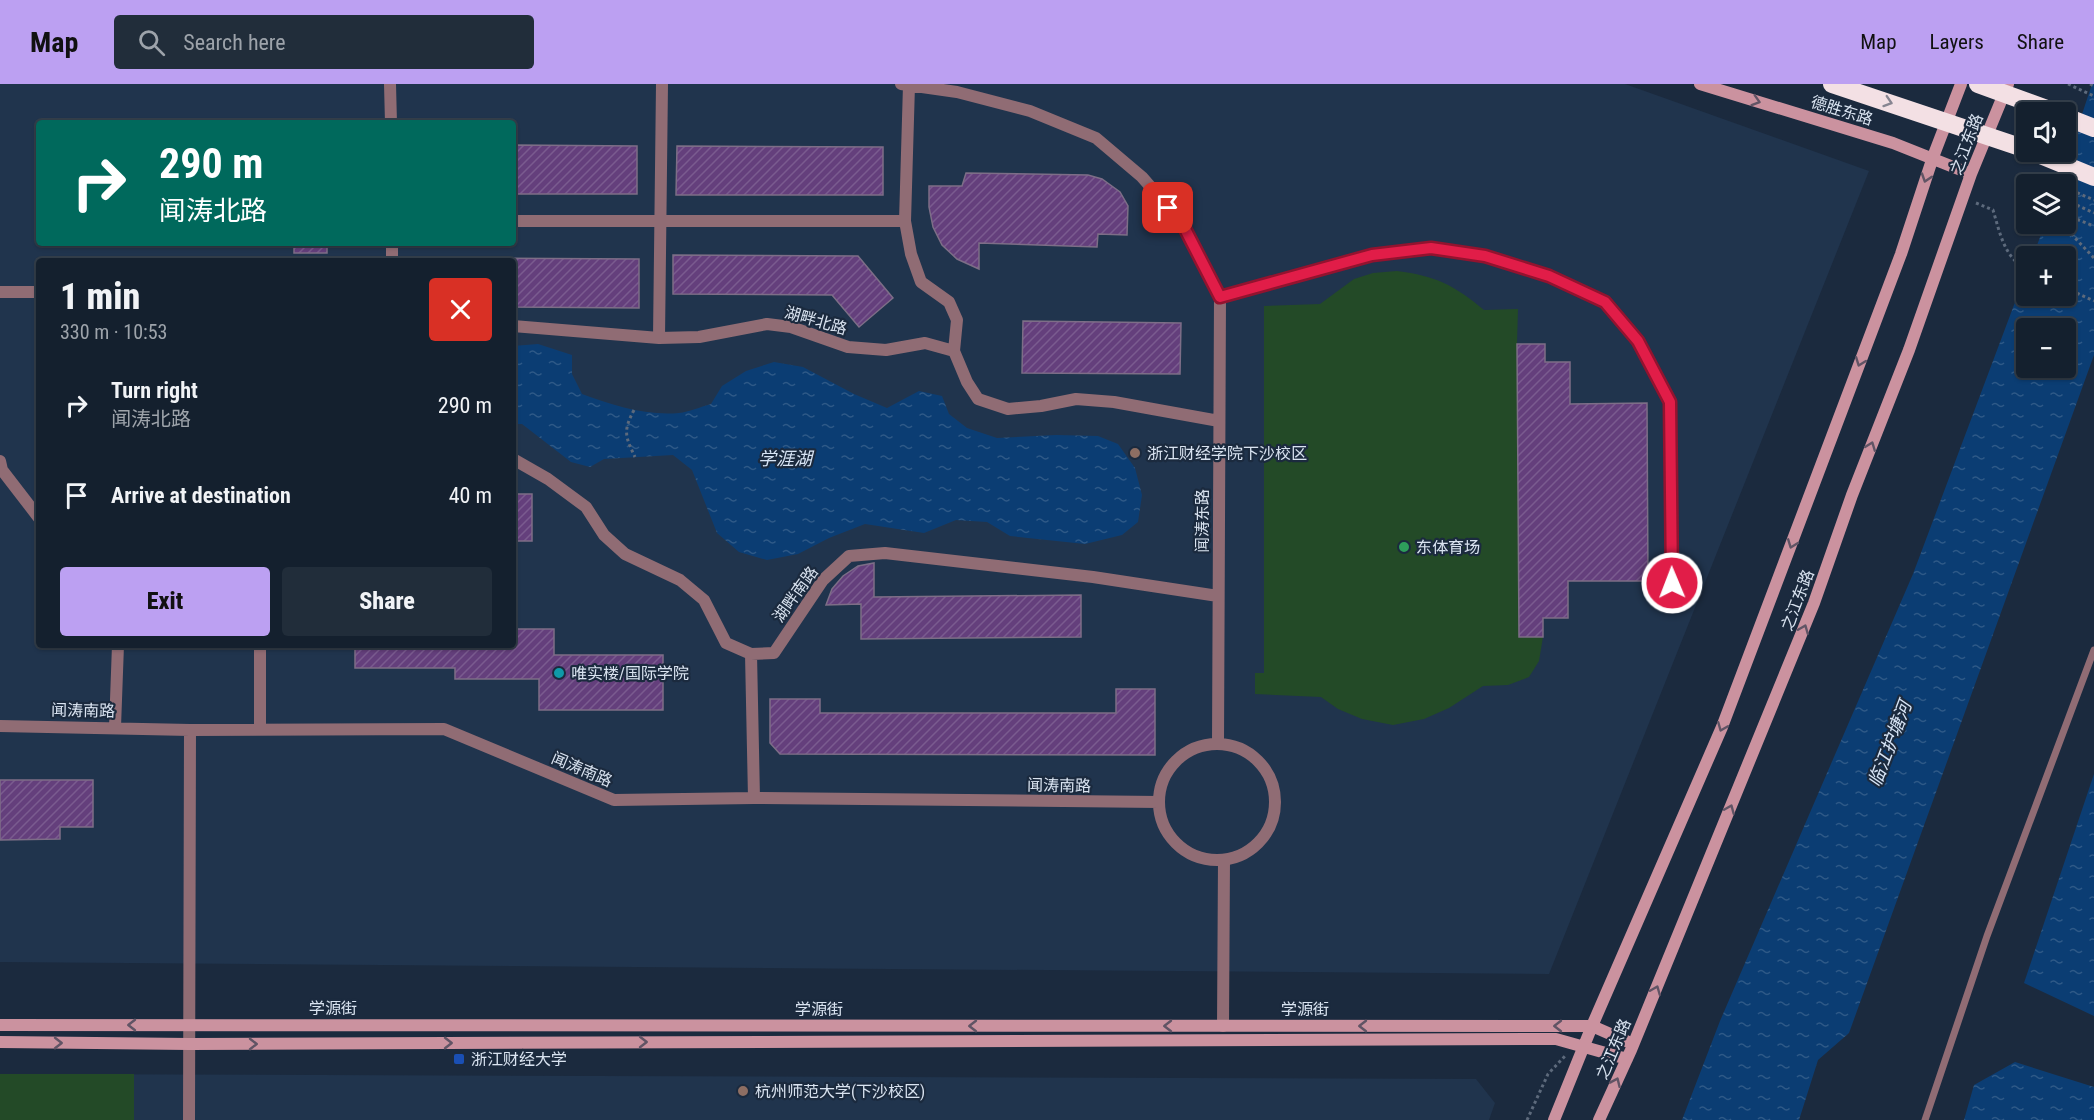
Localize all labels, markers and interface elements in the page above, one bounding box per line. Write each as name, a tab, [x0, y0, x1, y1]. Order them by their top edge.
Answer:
search box	[114, 15, 534, 69]
text: Map	[30, 26, 78, 59]
icon: search	[135, 26, 168, 59]
text: Search here	[183, 30, 286, 55]
text: Map	[1860, 30, 1897, 54]
text: Layers	[1930, 30, 1984, 54]
text: Share	[2017, 30, 2064, 54]
street label: 德胜东路	[1808, 92, 1875, 129]
one-way arrow	[1750, 94, 1761, 106]
one-way arrow	[1882, 95, 1893, 107]
map controls	[2016, 102, 2076, 378]
button: sound	[2016, 102, 2076, 162]
street label: 之江东路	[1946, 111, 1987, 177]
text: 290 m	[159, 139, 264, 188]
icon: right	[60, 144, 138, 222]
one-way arrow	[1921, 172, 1934, 183]
button: layers	[2016, 174, 2076, 234]
pin	[1142, 182, 1193, 233]
icon: arrive	[1151, 191, 1184, 224]
text: 闻涛北路	[159, 195, 267, 227]
button: +	[2016, 246, 2076, 306]
text: 1 min	[60, 276, 140, 318]
button: close	[429, 278, 492, 341]
street label: 湖畔北路	[782, 303, 849, 338]
button: −	[2016, 318, 2076, 378]
text: 330 m · 10:53	[60, 320, 167, 344]
one-way arrow	[1855, 356, 1868, 367]
text: Turn right	[111, 378, 198, 403]
icon: right	[60, 389, 93, 422]
text: 290 m	[438, 393, 492, 418]
text: 闻涛北路	[111, 407, 191, 431]
one-way arrow	[1864, 441, 1876, 452]
place label: 浙江财经学院下沙校区	[1147, 444, 1307, 463]
marker: 浙江财经学院下沙校区	[1128, 446, 1142, 460]
water label: 学涯湖	[758, 448, 815, 469]
icon: arrive	[60, 479, 93, 512]
text: Arrive at destination	[111, 483, 291, 508]
text: 40 m	[449, 483, 492, 508]
street label: 闻涛东路	[1193, 489, 1212, 553]
place label: 东体育场	[1416, 538, 1480, 557]
one-way arrow	[1786, 538, 1799, 549]
marker: 东体育场	[1397, 540, 1411, 554]
position arrow	[1640, 551, 1704, 615]
street label: 湖畔南路	[769, 563, 822, 626]
button: Exit	[60, 567, 270, 636]
button: Share	[282, 567, 492, 636]
street label: 之江东路	[1777, 567, 1818, 633]
one-way arrow	[1797, 624, 1809, 635]
place label: 唯实楼/国际学院	[571, 664, 689, 683]
marker: 唯实楼/国际学院	[552, 666, 566, 680]
water label: 临江护塘河	[1864, 695, 1917, 790]
street label: 闻涛南路	[51, 700, 115, 721]
one-way arrow	[1717, 720, 1729, 731]
street label: 闻涛南路	[549, 748, 615, 791]
street label: 闻涛南路	[1027, 775, 1091, 796]
one-way arrow	[1723, 805, 1735, 816]
one-way arrow	[1648, 985, 1661, 995]
street label: 学源街	[309, 999, 357, 1018]
street label: 学源街	[795, 1000, 843, 1019]
street label: 学源街	[1281, 1000, 1329, 1019]
street label: 之江东路	[1592, 1016, 1635, 1082]
one-way arrow	[127, 1019, 136, 1031]
one-way arrow	[968, 1020, 977, 1032]
one-way arrow	[1163, 1020, 1172, 1032]
one-way arrow	[1358, 1020, 1367, 1032]
one-way arrow	[1553, 1020, 1562, 1032]
one-way arrow	[639, 1036, 648, 1048]
one-way arrow	[54, 1037, 63, 1049]
one-way arrow	[444, 1037, 453, 1049]
one-way arrow	[249, 1038, 258, 1050]
place label: 浙江财经大学	[471, 1050, 567, 1069]
marker: 浙江财经大学	[452, 1052, 466, 1066]
one-way arrow	[1609, 1077, 1621, 1088]
place label: 杭州师范大学(下沙校区)	[755, 1082, 925, 1101]
marker: 杭州师范大学(下沙校区)	[736, 1084, 750, 1098]

